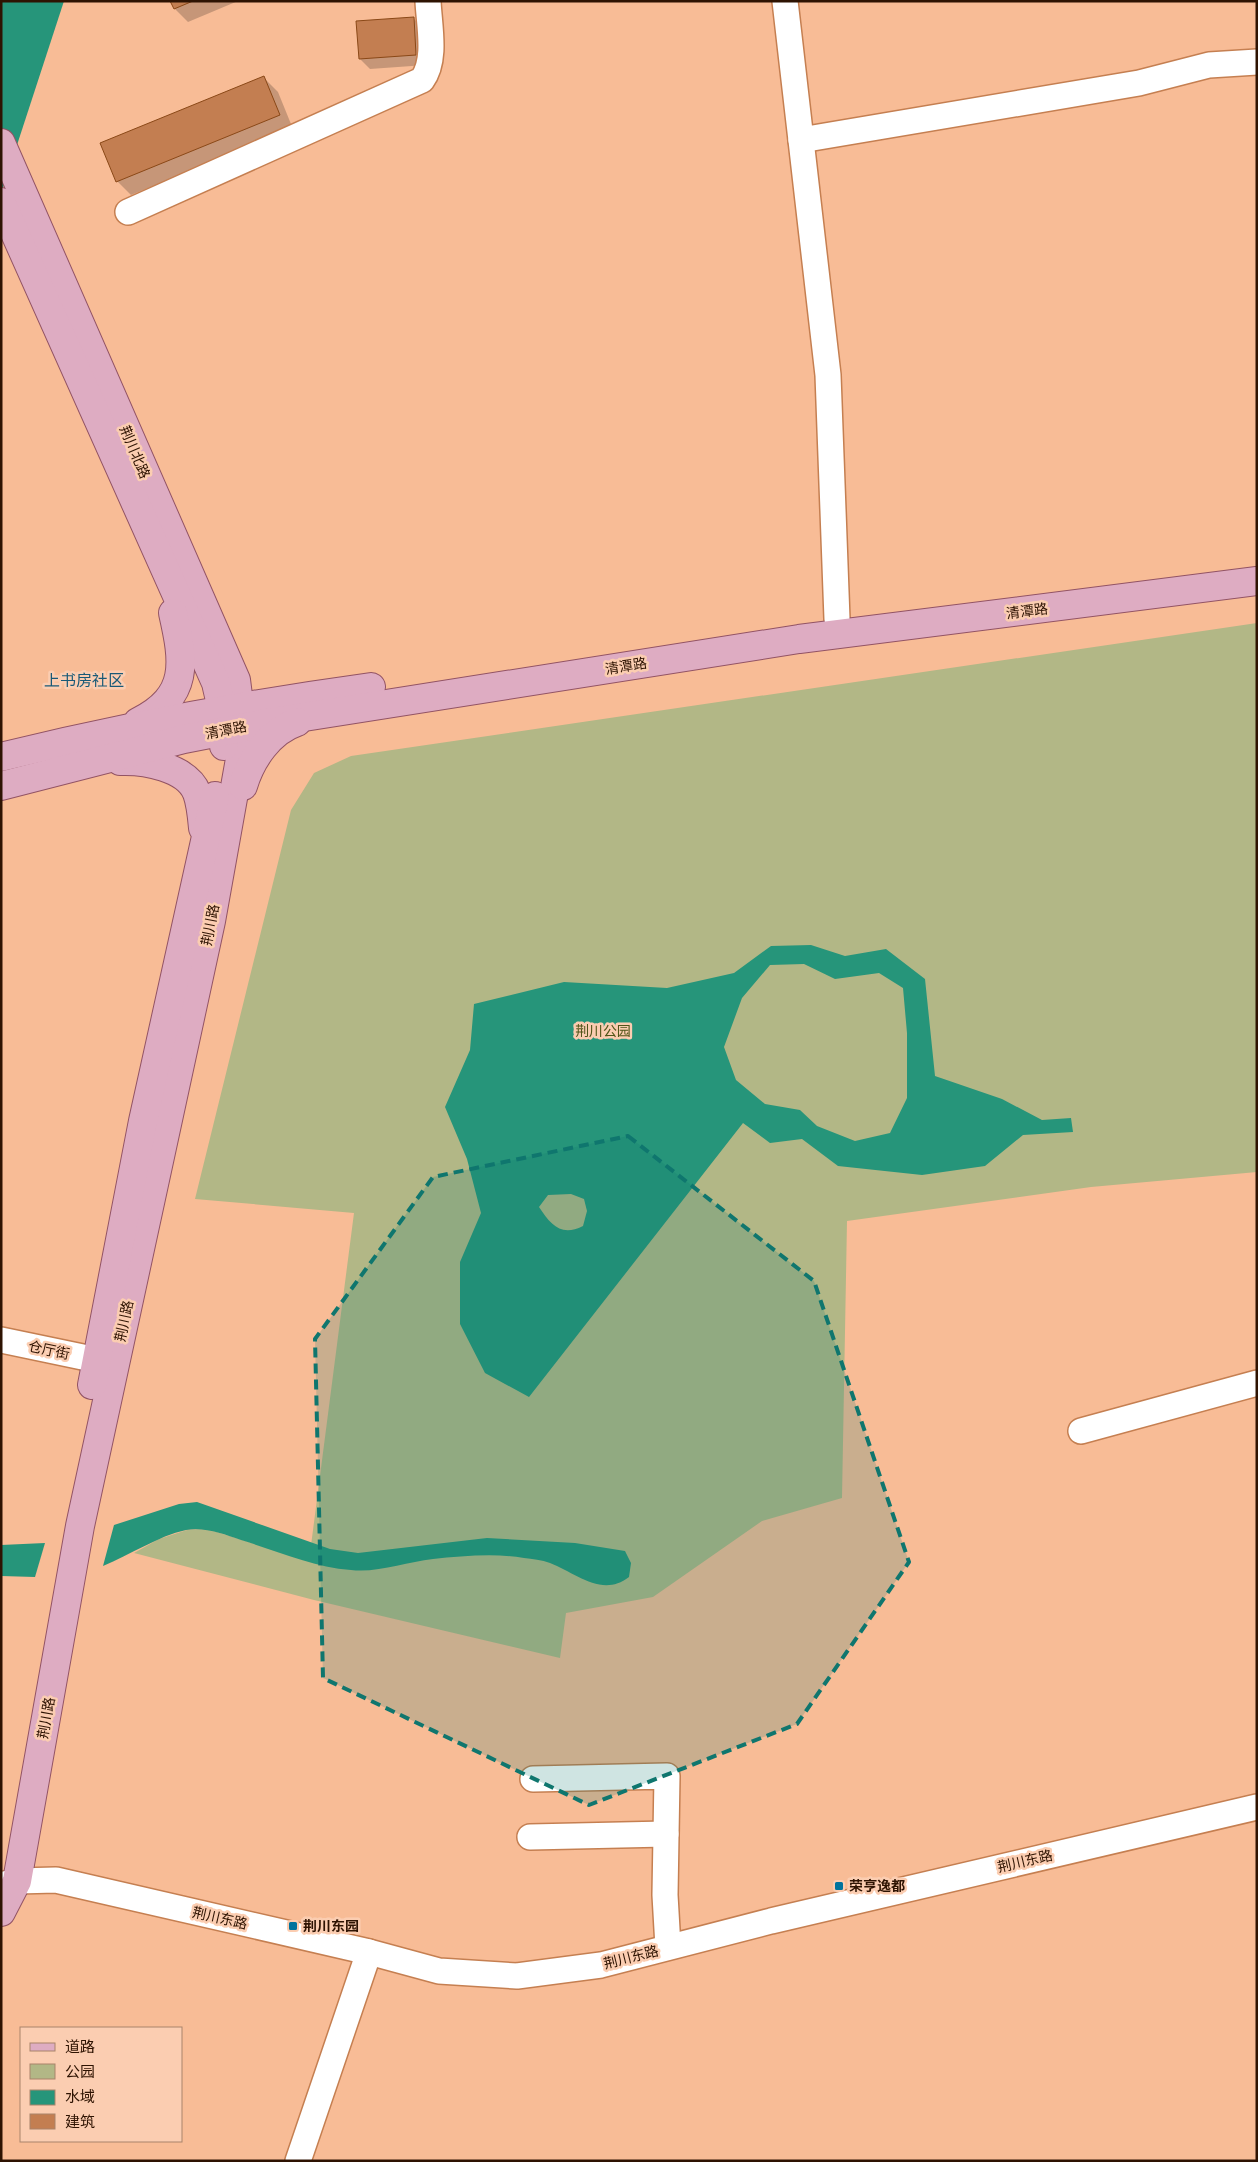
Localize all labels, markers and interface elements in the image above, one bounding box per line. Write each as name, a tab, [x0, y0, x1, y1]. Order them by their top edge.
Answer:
street label: 荆川北路	[116, 423, 153, 481]
street label: 清潭路	[1005, 601, 1049, 622]
street label: 清潭路	[604, 655, 648, 678]
district label: 上书房社区	[44, 671, 124, 691]
street label: 清潭路	[204, 718, 248, 743]
street label: 荆川路	[198, 903, 223, 947]
park label: 荆川公园	[575, 1023, 631, 1040]
street label: 荆川路	[112, 1299, 137, 1343]
street label: 仓厅街	[27, 1338, 71, 1363]
street label: 荆川路	[34, 1696, 59, 1740]
street label: 荆川东路	[996, 1847, 1054, 1876]
place label: 荣亨逸都	[849, 1878, 905, 1895]
marker: 荣亨逸都	[833, 1880, 845, 1892]
street label: 荆川东路	[191, 1904, 249, 1933]
place label: 荆川东园	[303, 1918, 359, 1935]
marker: 荆川东园	[287, 1920, 299, 1932]
street label: 荆川东路	[602, 1942, 660, 1973]
legend	[20, 2027, 182, 2142]
text: 道路	[65, 2038, 95, 2056]
text: 公园	[65, 2063, 95, 2081]
text: 水域	[65, 2088, 95, 2106]
text: 建筑	[65, 2113, 95, 2131]

